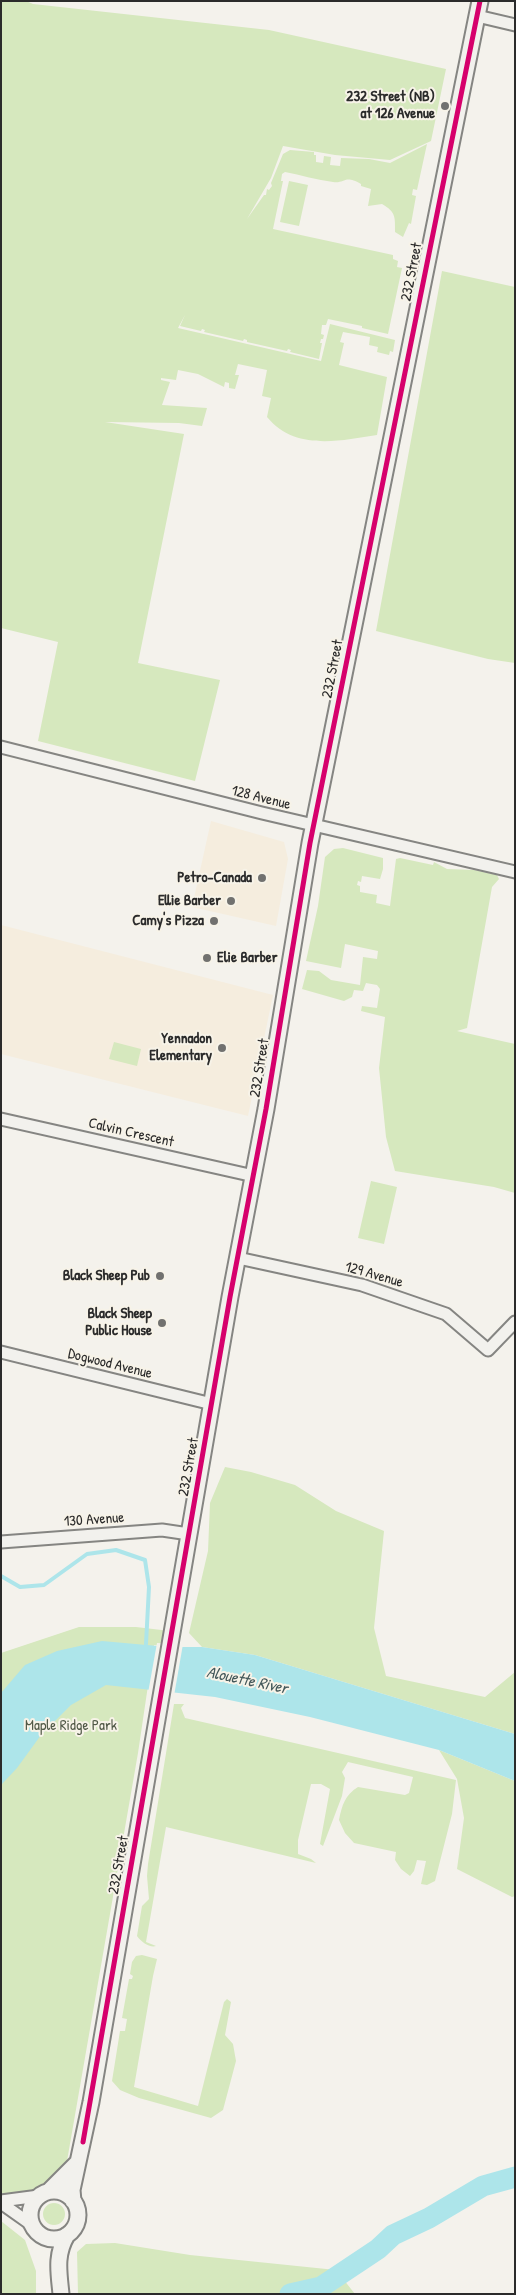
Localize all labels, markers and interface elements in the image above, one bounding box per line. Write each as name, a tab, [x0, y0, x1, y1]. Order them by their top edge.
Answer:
place label: 232 Street (NB) at 126 Avenue	[346, 88, 435, 123]
marker: 232 Street (NB) at 126 Avenue	[439, 100, 451, 112]
street label: 232 Street	[398, 241, 426, 303]
street label: 232 Street	[319, 638, 347, 700]
street label: 128 Avenue	[229, 782, 293, 814]
place label: Petro-Canada	[177, 869, 252, 887]
marker: Petro-Canada	[256, 872, 268, 884]
place label: Ellie Barber	[158, 892, 221, 910]
marker: Ellie Barber	[225, 895, 237, 907]
place label: Camy's Pizza	[132, 912, 204, 930]
marker: Camy's Pizza	[208, 915, 220, 927]
place label: Elie Barber	[217, 949, 278, 967]
marker: Elie Barber	[201, 952, 213, 964]
place label: Yennadon Elementary	[149, 1030, 212, 1065]
street label: 232 Street	[246, 1037, 274, 1099]
marker: Yennadon Elementary	[216, 1042, 228, 1054]
street label: Calvin Crescent	[87, 1114, 175, 1152]
street label: 129 Avenue	[343, 1258, 405, 1292]
place label: Black Sheep Pub	[63, 1267, 150, 1285]
marker: Black Sheep Pub	[154, 1270, 166, 1282]
place label: Black Sheep Public House	[85, 1305, 152, 1340]
marker: Black Sheep Public House	[156, 1317, 168, 1329]
street label: Dogwood Avenue	[66, 1345, 154, 1383]
street label: 232 Street	[175, 1436, 203, 1498]
street label: 130 Avenue	[63, 1509, 125, 1531]
water label: Alouette River	[205, 1663, 289, 1699]
park label: Maple Ridge Park	[25, 1717, 117, 1735]
street label: 232 Street	[105, 1834, 133, 1896]

